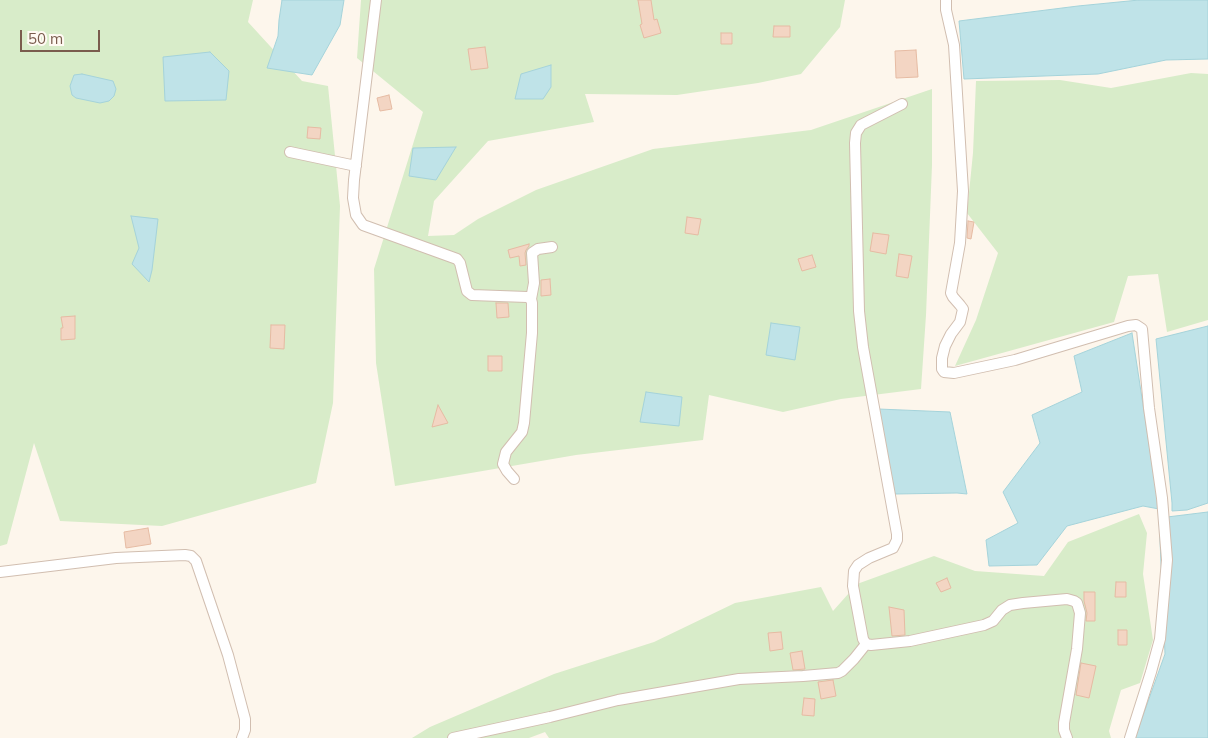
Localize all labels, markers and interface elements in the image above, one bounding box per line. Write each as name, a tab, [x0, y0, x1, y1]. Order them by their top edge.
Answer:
scale bar	[22, 20, 102, 52]
text: 50 m	[28, 29, 63, 48]

